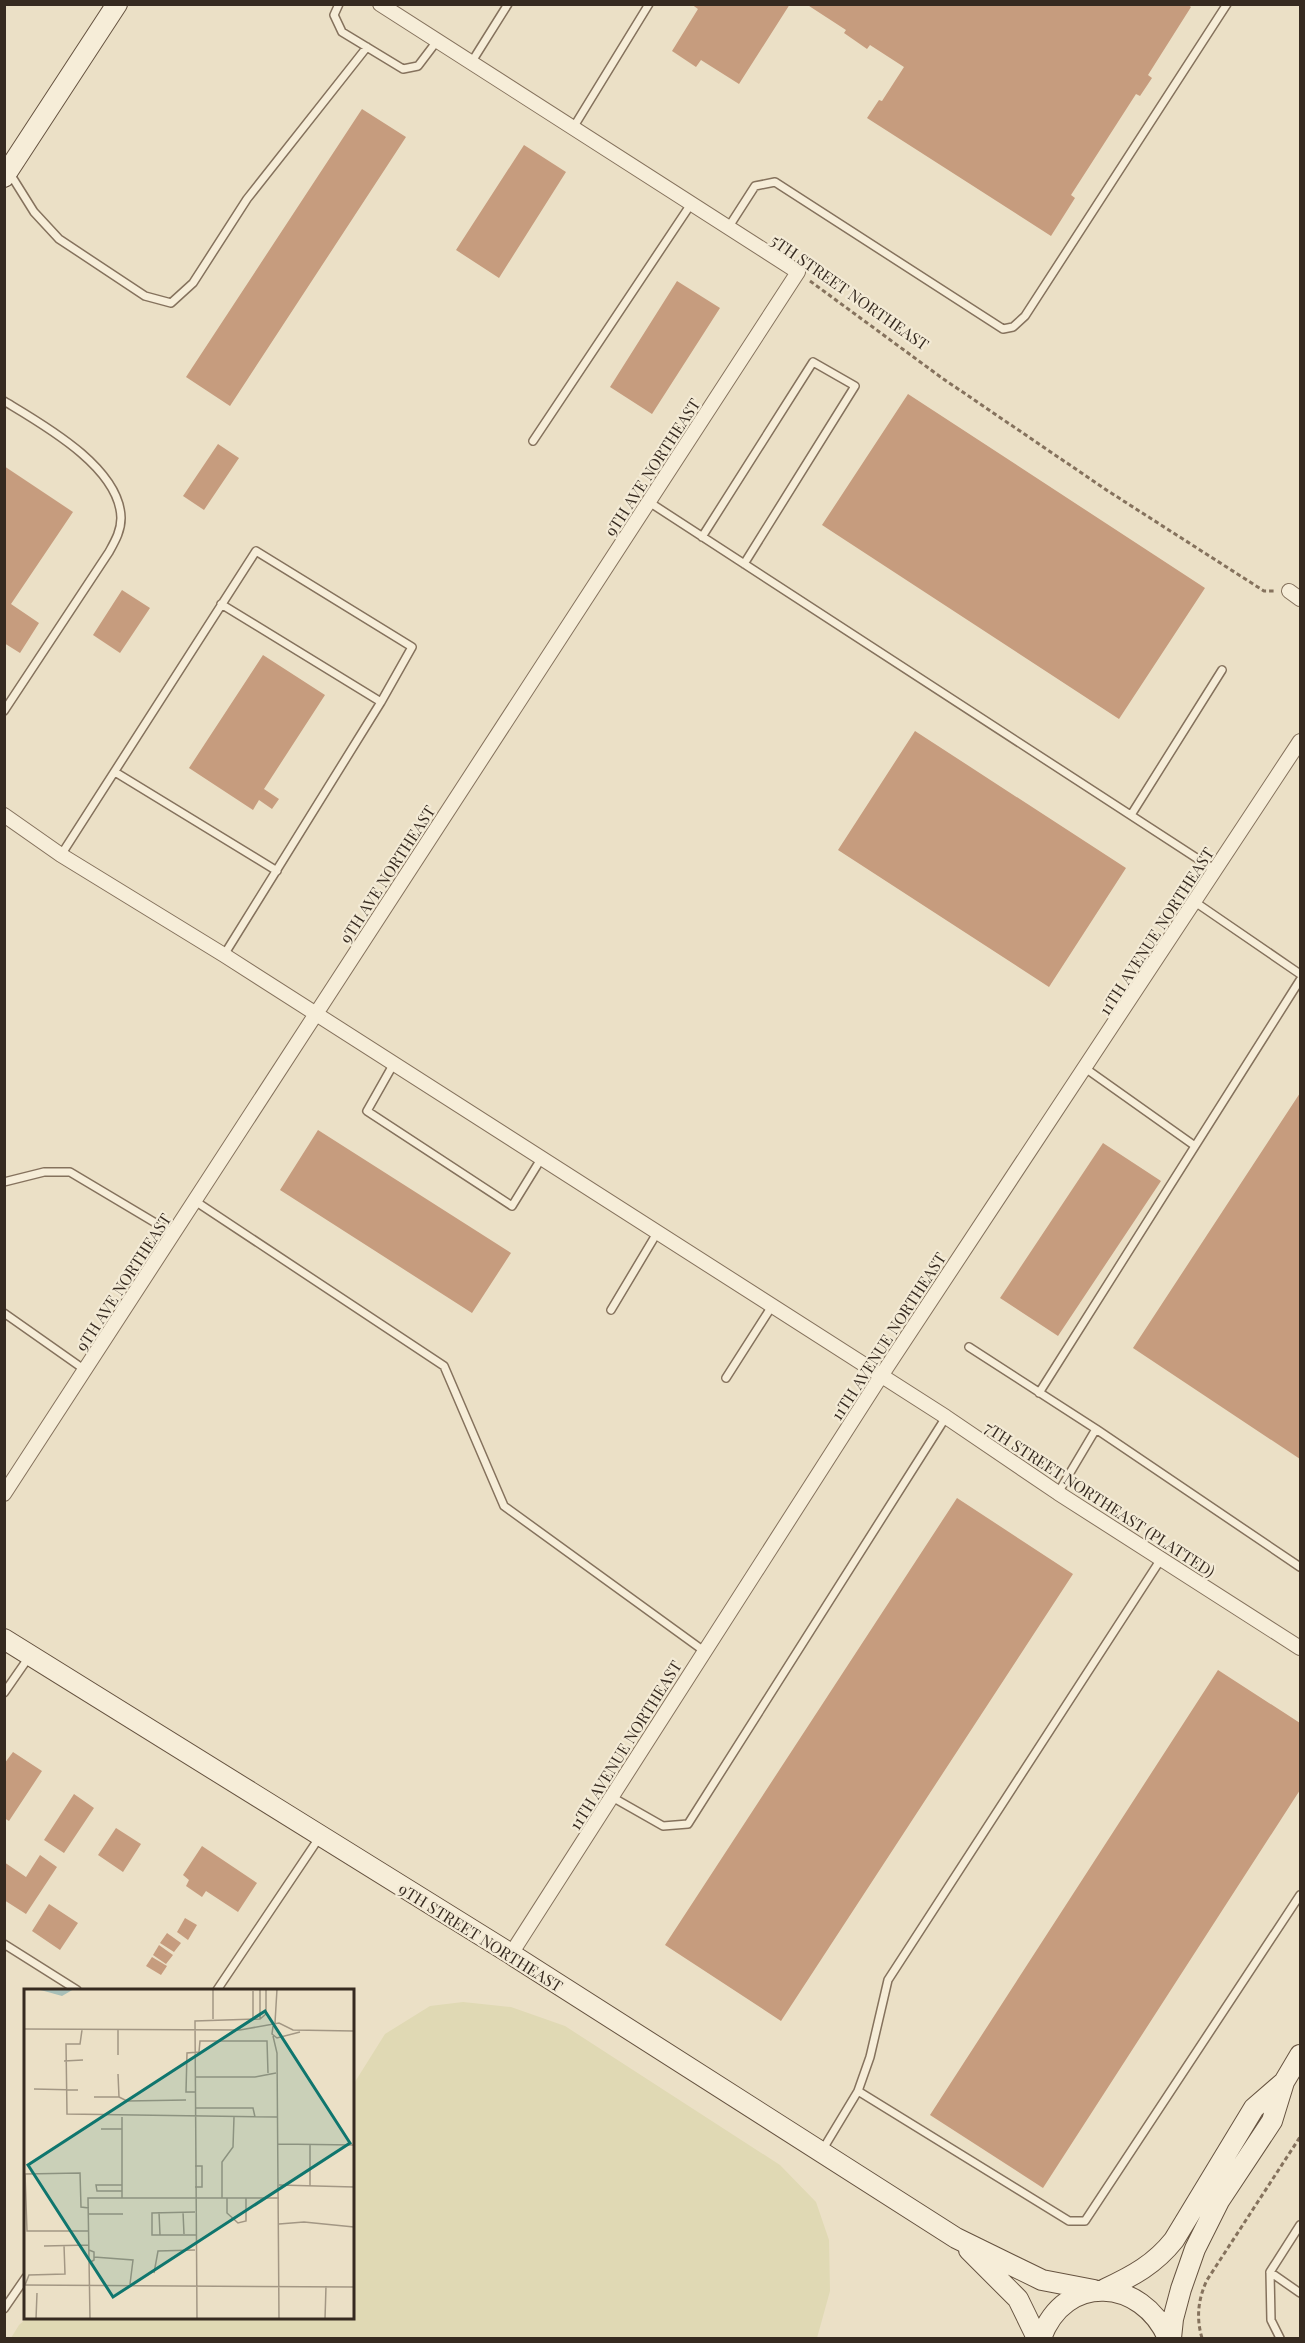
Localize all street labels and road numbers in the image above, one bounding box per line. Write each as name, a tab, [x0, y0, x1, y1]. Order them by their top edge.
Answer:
street label: 5TH STREET NORTHEAST	[767, 229, 933, 355]
street label: 9TH AVE NORTHEAST	[600, 394, 705, 540]
street label: 9TH AVE NORTHEAST	[335, 801, 440, 947]
street label: 11TH AVENUE NORTHEAST	[1094, 843, 1218, 1019]
street label: 9TH AVE NORTHEAST	[71, 1209, 176, 1355]
street label: 11TH AVENUE NORTHEAST	[826, 1248, 950, 1424]
street label: 7TH STREET NORTHEAST (PLATTED)	[981, 1417, 1219, 1581]
street label: 11TH AVENUE NORTHEAST	[564, 1656, 686, 1834]
street label: 9TH STREET NORTHEAST	[395, 1878, 567, 1996]

